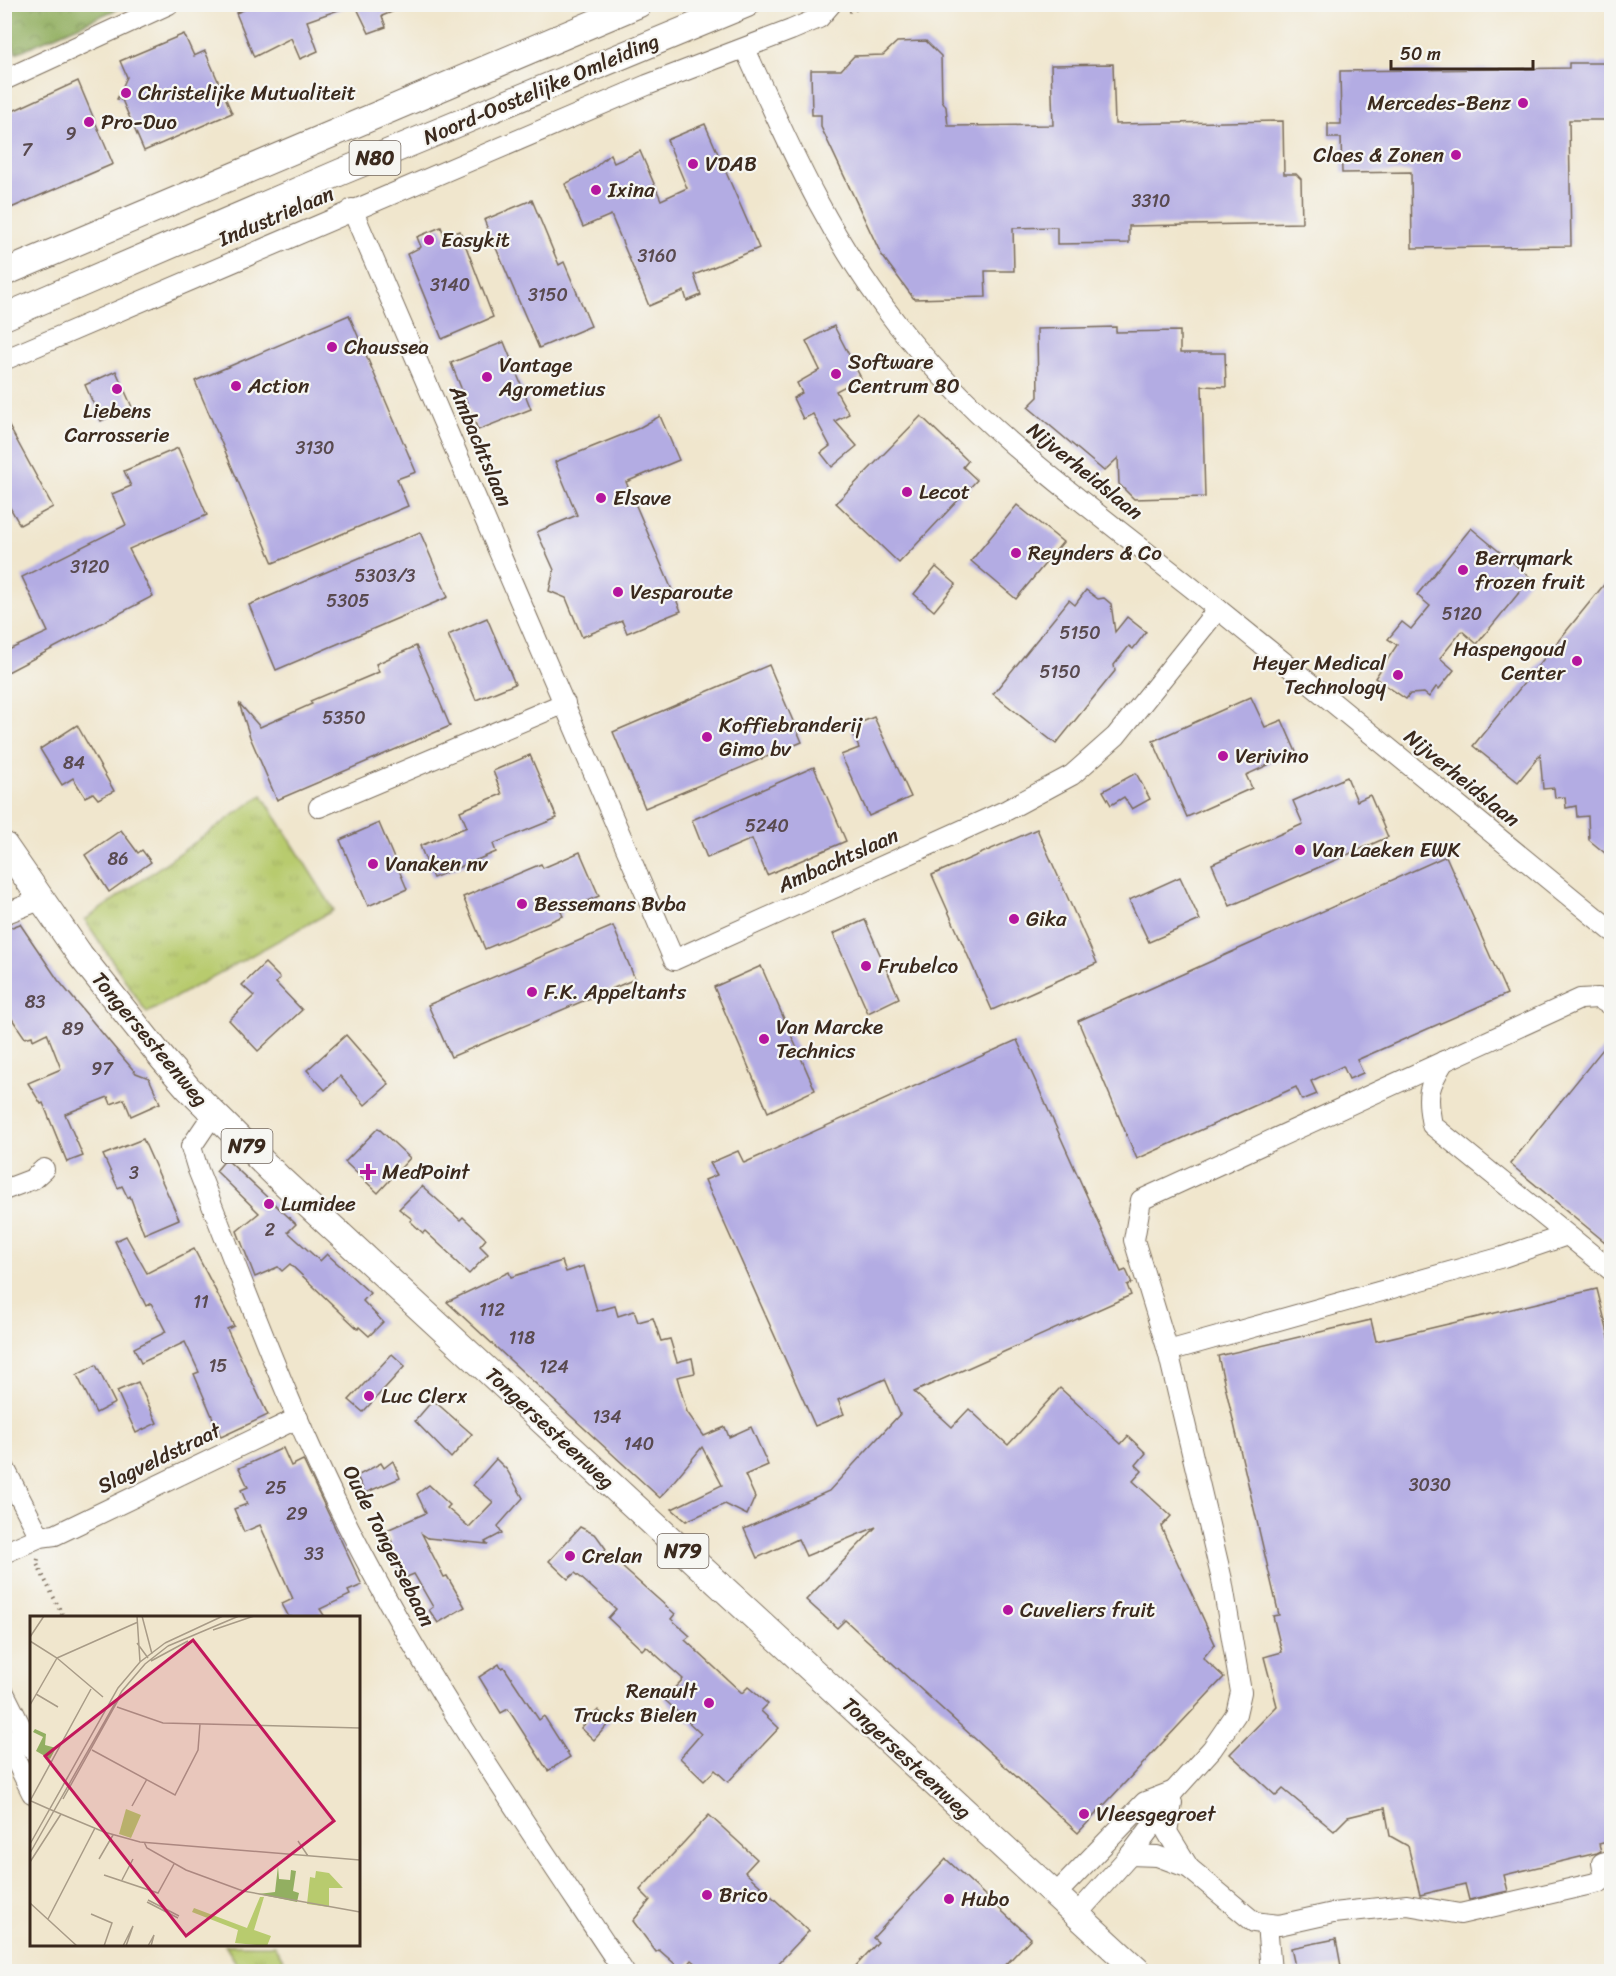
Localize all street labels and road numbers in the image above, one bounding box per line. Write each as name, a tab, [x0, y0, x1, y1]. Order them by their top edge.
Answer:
street label: Noord-Oostelijke Omleiding	[417, 22, 665, 156]
road number: N80	[350, 141, 400, 175]
street label: Industrielaan	[211, 175, 340, 258]
street label: Ambachtslaan	[438, 378, 524, 513]
street label: Nijverheidslaan	[1018, 412, 1152, 530]
street label: Nijverheidslaan	[1395, 719, 1529, 837]
street label: Ambachtslaan	[770, 816, 905, 904]
street label: Tongersesteenweg	[82, 962, 218, 1116]
road number: N79	[222, 1129, 272, 1163]
street label: Tongersesteenweg	[476, 1357, 624, 1499]
street label: Slagveldstraat	[91, 1411, 229, 1504]
street label: Oude Tongersebaan	[332, 1458, 446, 1634]
road number: N79	[658, 1534, 708, 1568]
street label: Tongersesteenweg	[833, 1687, 981, 1829]

